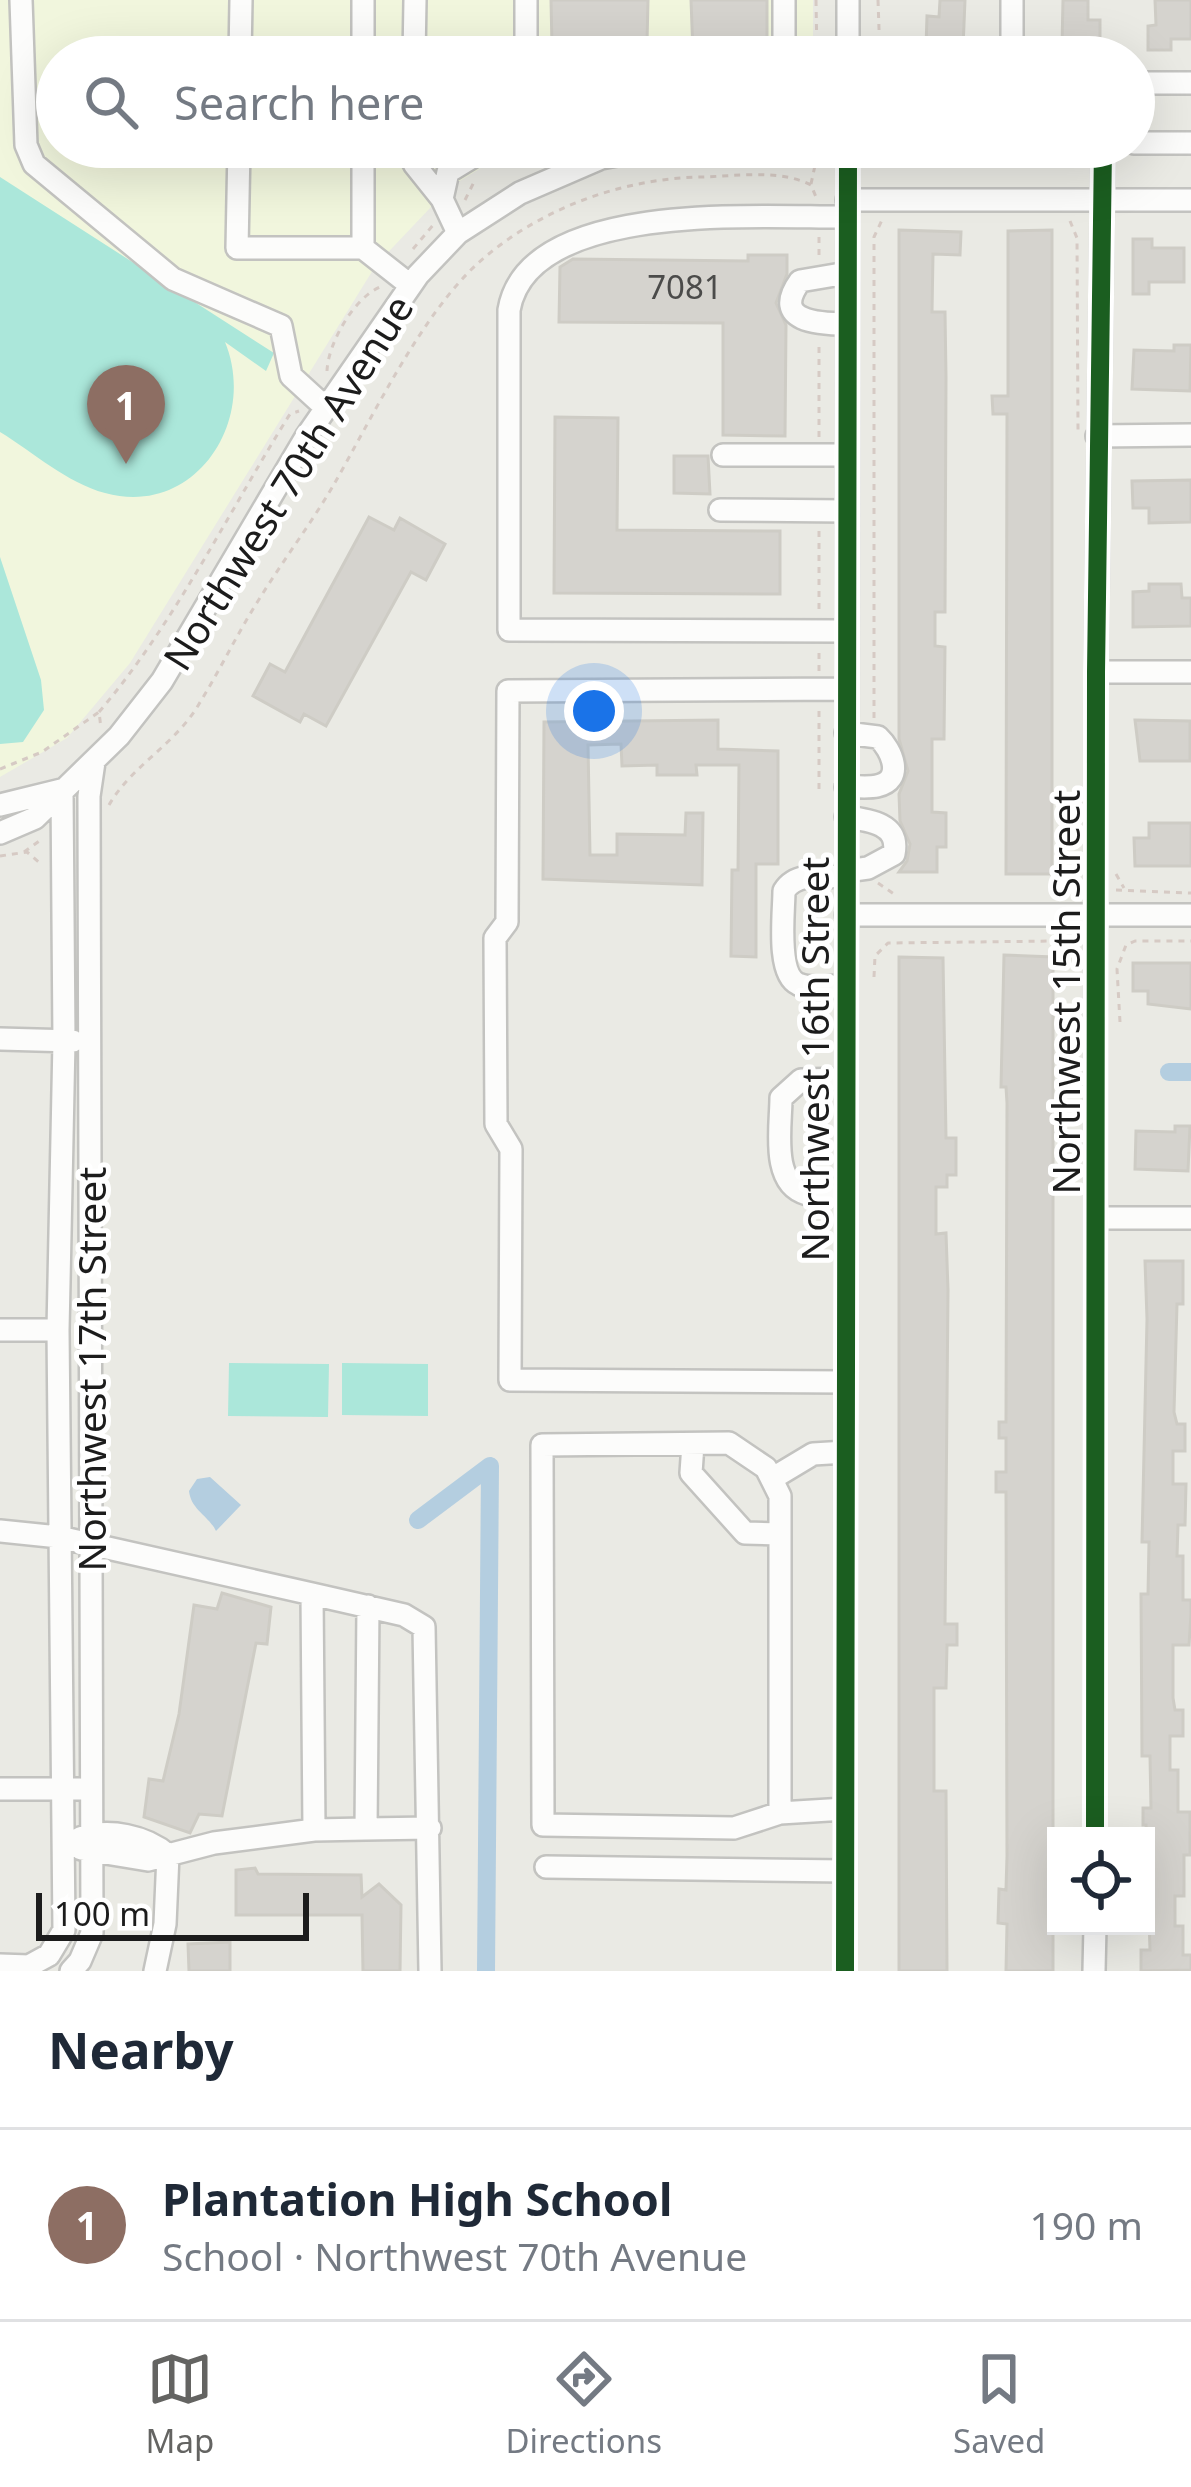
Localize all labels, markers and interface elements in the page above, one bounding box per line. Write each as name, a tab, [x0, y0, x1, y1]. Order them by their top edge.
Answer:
search box	[36, 36, 1155, 168]
icon: search	[78, 69, 144, 135]
text: Search here	[174, 72, 424, 133]
house number: 7081	[647, 264, 723, 309]
street label: Northwest 70th Avenue	[150, 284, 424, 680]
pin: 1	[87, 365, 165, 464]
your location	[564, 681, 624, 741]
street label: Northwest 15th Street	[1038, 790, 1091, 1194]
street label: Northwest 16th Street	[787, 857, 840, 1261]
street label: Northwest 17th Street	[64, 1167, 117, 1571]
map controls	[1047, 1827, 1155, 1935]
button: locate	[1047, 1827, 1155, 1935]
scale bar	[36, 1887, 309, 1940]
text: 100 m	[54, 1891, 150, 1936]
text: Nearby	[48, 2014, 234, 2084]
text: Plantation High School	[162, 2168, 672, 2229]
text: 1	[76, 2198, 98, 2251]
text: 190 m	[1029, 2198, 1143, 2251]
text: School · Northwest 70th Avenue	[162, 2229, 747, 2282]
tab: Map	[146, 2346, 214, 2463]
tab: Directions	[505, 2346, 662, 2463]
tab: Saved	[953, 2346, 1045, 2463]

